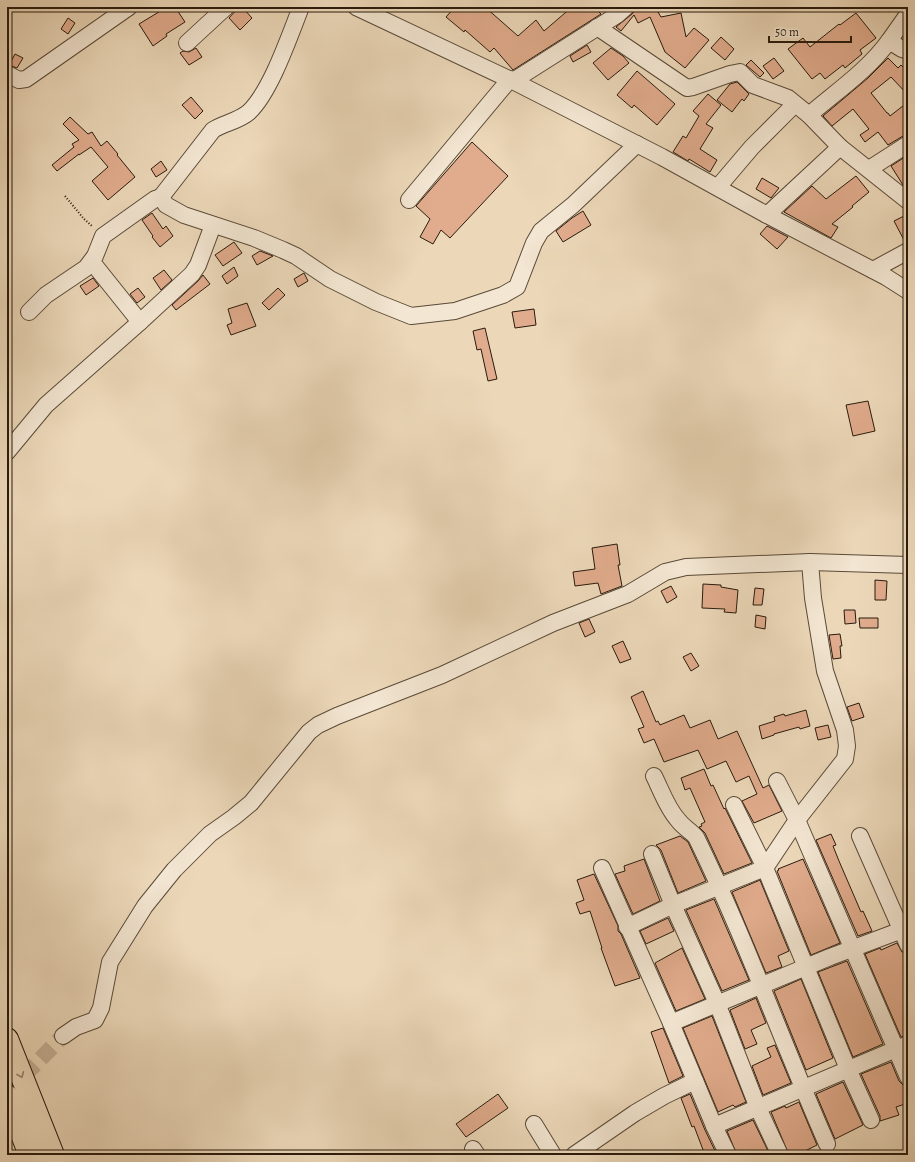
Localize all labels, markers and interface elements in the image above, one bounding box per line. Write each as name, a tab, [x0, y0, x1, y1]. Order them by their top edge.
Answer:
scale bar	[769, 18, 851, 44]
text: 50 m	[775, 24, 799, 40]
one-way arrow	[17, 1071, 25, 1078]

